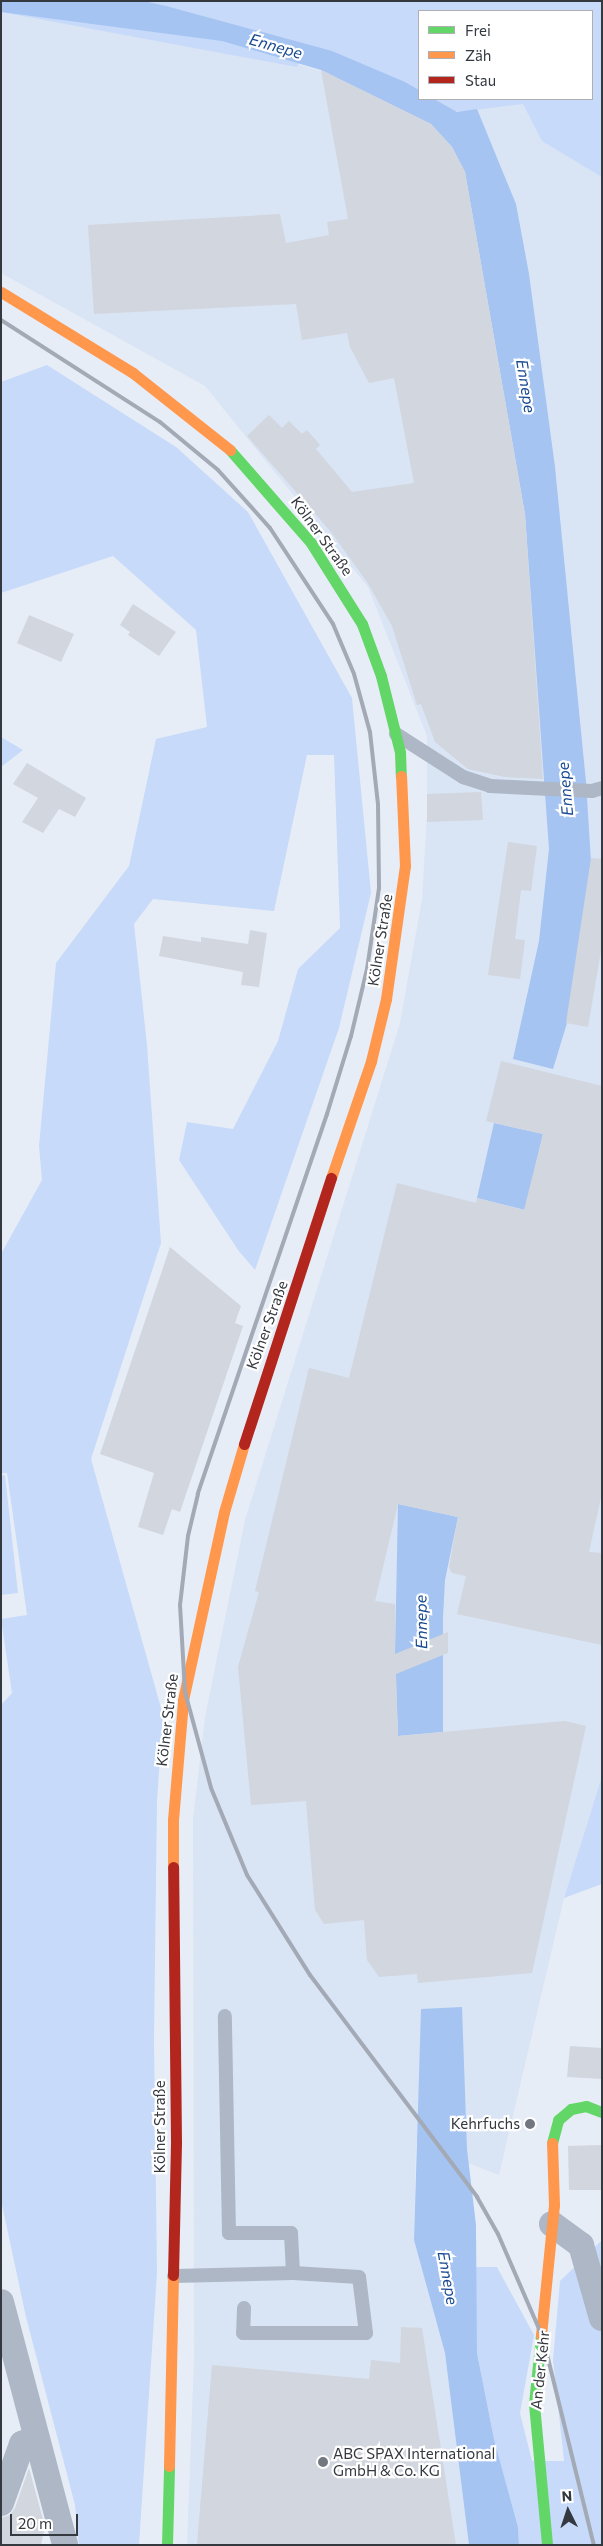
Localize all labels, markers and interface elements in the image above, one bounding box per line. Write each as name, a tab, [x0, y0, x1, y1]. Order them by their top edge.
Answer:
legend	[418, 10, 593, 100]
text: Frei	[465, 21, 491, 39]
water label: Ennepe	[247, 29, 305, 63]
text: Zäh	[465, 46, 491, 64]
text: Stau	[465, 71, 496, 89]
water label: Ennepe	[512, 358, 540, 414]
street label: Kölner Straße	[287, 493, 357, 579]
water label: Ennepe	[553, 761, 577, 817]
street label: Kölner Straße	[364, 893, 396, 987]
street label: Kölner Straße	[243, 1278, 291, 1372]
water label: Ennepe	[411, 1595, 431, 1649]
street label: Kölner Straße	[152, 1673, 182, 1767]
street label: Kölner Straße	[151, 2080, 169, 2174]
place label: Kehrfuchs	[451, 2115, 520, 2133]
marker: Kehrfuchs	[524, 2118, 536, 2130]
water label: Ennepe	[434, 2250, 462, 2306]
street label: An der Kehr	[527, 2330, 553, 2410]
place label: ABC SPAX International GmbH & Co. KG	[333, 2444, 495, 2479]
marker: ABC SPAX International GmbH & Co. KG	[317, 2456, 329, 2468]
north arrow	[543, 2486, 593, 2536]
text: N	[561, 2487, 573, 2504]
scale bar	[12, 2504, 80, 2536]
text: 20 m	[18, 2514, 52, 2532]

